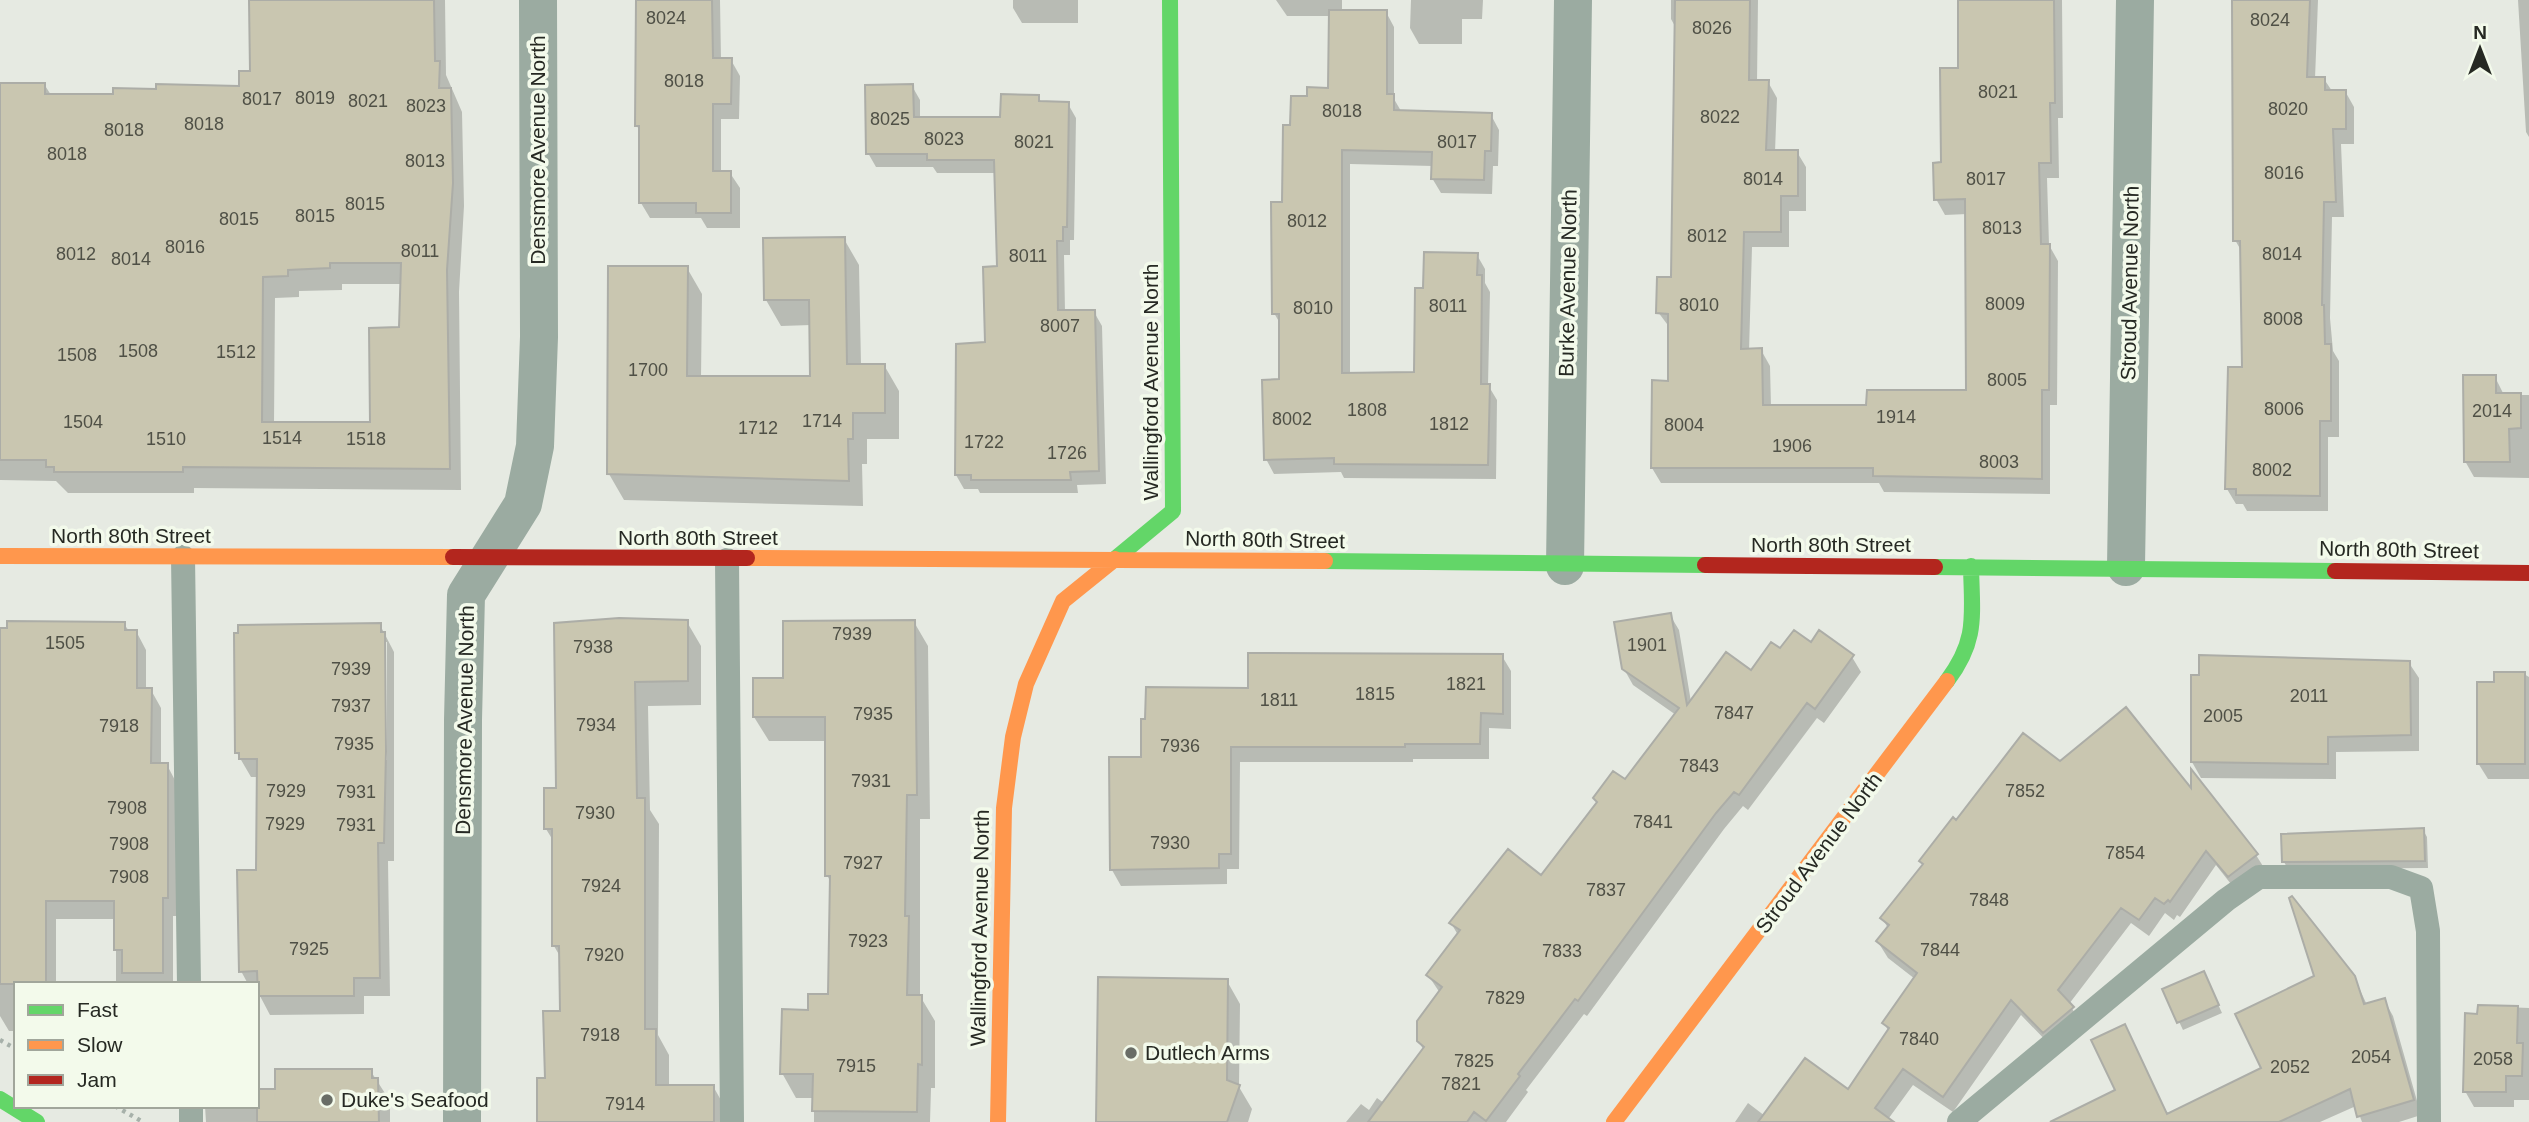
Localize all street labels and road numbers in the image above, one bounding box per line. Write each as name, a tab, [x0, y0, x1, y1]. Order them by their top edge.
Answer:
street label: Densmore Avenue North	[526, 35, 549, 265]
street label: Stroud Avenue North	[2116, 186, 2143, 380]
street label: Burke Avenue North	[1554, 189, 1581, 377]
street label: Wallingford Avenue North	[1139, 264, 1162, 500]
street label: North 80th Street	[51, 524, 211, 547]
street label: North 80th Street	[618, 526, 778, 549]
street label: North 80th Street	[1185, 527, 1345, 552]
street label: North 80th Street	[1751, 533, 1911, 556]
street label: North 80th Street	[2319, 537, 2479, 562]
street label: Densmore Avenue North	[451, 605, 478, 835]
street label: Stroud Avenue North	[1751, 768, 1886, 937]
street label: Wallingford Avenue North	[966, 809, 993, 1047]

